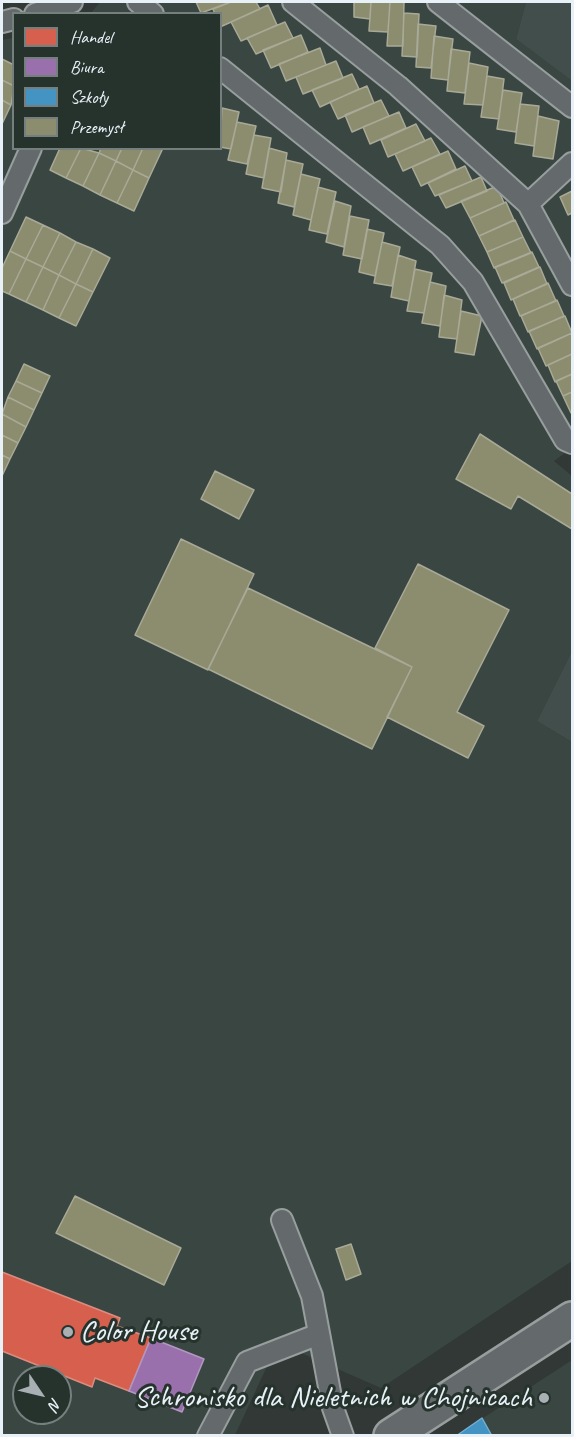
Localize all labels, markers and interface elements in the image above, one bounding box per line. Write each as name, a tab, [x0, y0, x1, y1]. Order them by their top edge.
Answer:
legend	[12, 12, 222, 150]
text: Handel	[70, 26, 112, 48]
text: Biura	[70, 56, 103, 78]
text: Szkoły	[70, 86, 108, 108]
text: Przemysł	[70, 116, 123, 138]
place label: Color House	[80, 1314, 197, 1350]
marker: Color House	[61, 1325, 75, 1339]
north arrow	[12, 1365, 72, 1425]
place label: Schronisko dla Nieletnich w Chojnicach	[134, 1380, 532, 1416]
marker: Schronisko dla Nieletnich w Chojnicach	[537, 1391, 551, 1405]
text: N	[44, 1394, 66, 1414]

